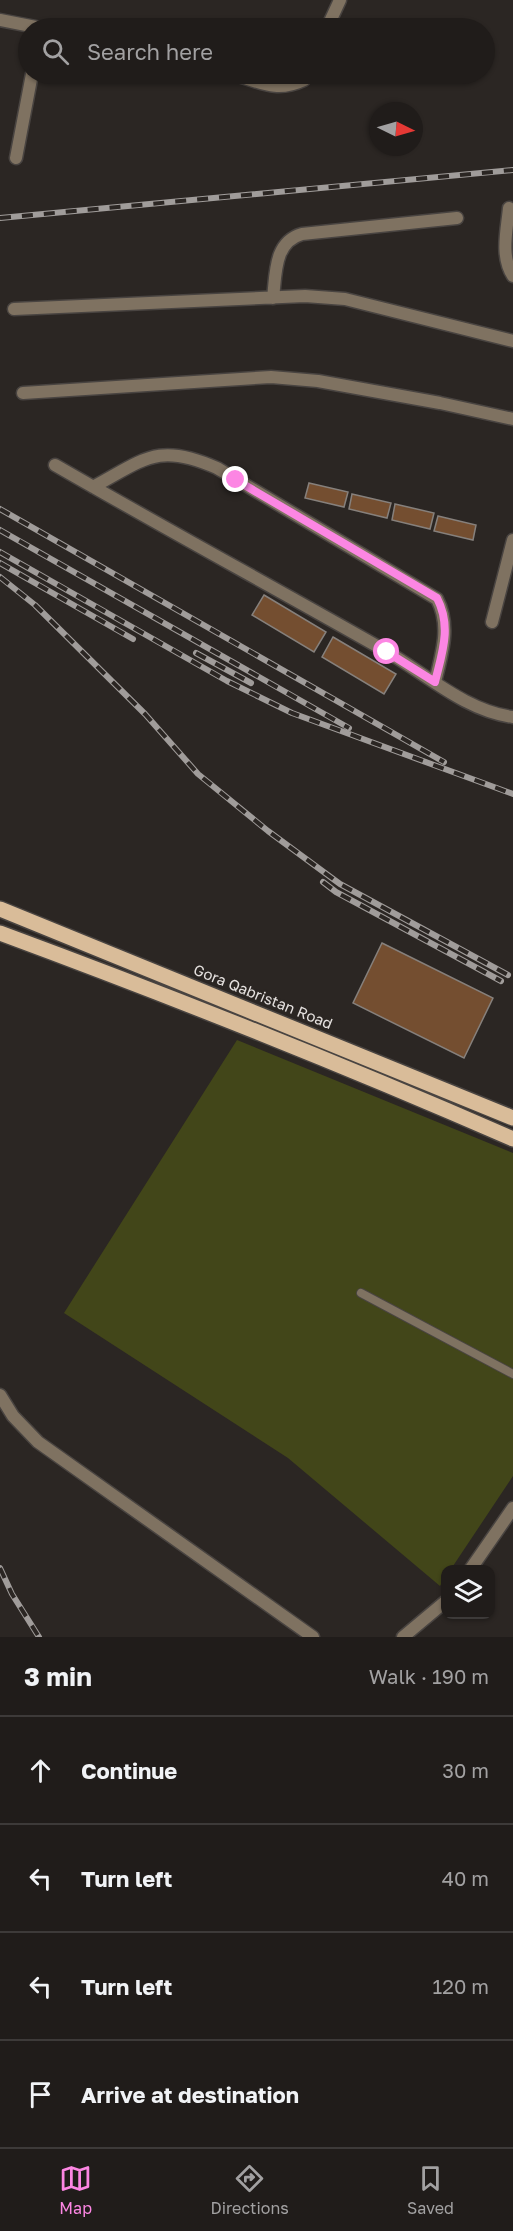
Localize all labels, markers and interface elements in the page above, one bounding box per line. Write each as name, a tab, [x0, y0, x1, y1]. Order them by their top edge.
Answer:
search box	[18, 18, 495, 84]
icon: search	[39, 35, 72, 68]
text: Search here	[87, 38, 213, 65]
north arrow	[369, 102, 423, 156]
route end	[222, 466, 248, 492]
route start	[373, 638, 399, 664]
street label: Gora Qabristan Road	[191, 960, 336, 1032]
map controls	[441, 1565, 495, 1619]
button: layers	[441, 1565, 495, 1619]
text: 3 min	[24, 1661, 92, 1692]
text: Walk · 190 m	[369, 1664, 489, 1688]
icon: ahead	[24, 1754, 57, 1787]
text: Continue	[81, 1757, 177, 1784]
text: 30 m	[442, 1758, 489, 1782]
icon: left	[24, 1862, 57, 1895]
text: Turn left	[81, 1865, 172, 1892]
text: 40 m	[442, 1866, 489, 1890]
icon: left	[24, 1970, 57, 2003]
text: Turn left	[81, 1973, 172, 2000]
text: 120 m	[433, 1974, 489, 1998]
icon: arrive	[24, 2078, 57, 2111]
text: Arrive at destination	[81, 2081, 299, 2108]
tab: Map	[59, 2162, 92, 2218]
tab: Directions	[211, 2162, 289, 2218]
tab: Saved	[407, 2162, 454, 2218]

